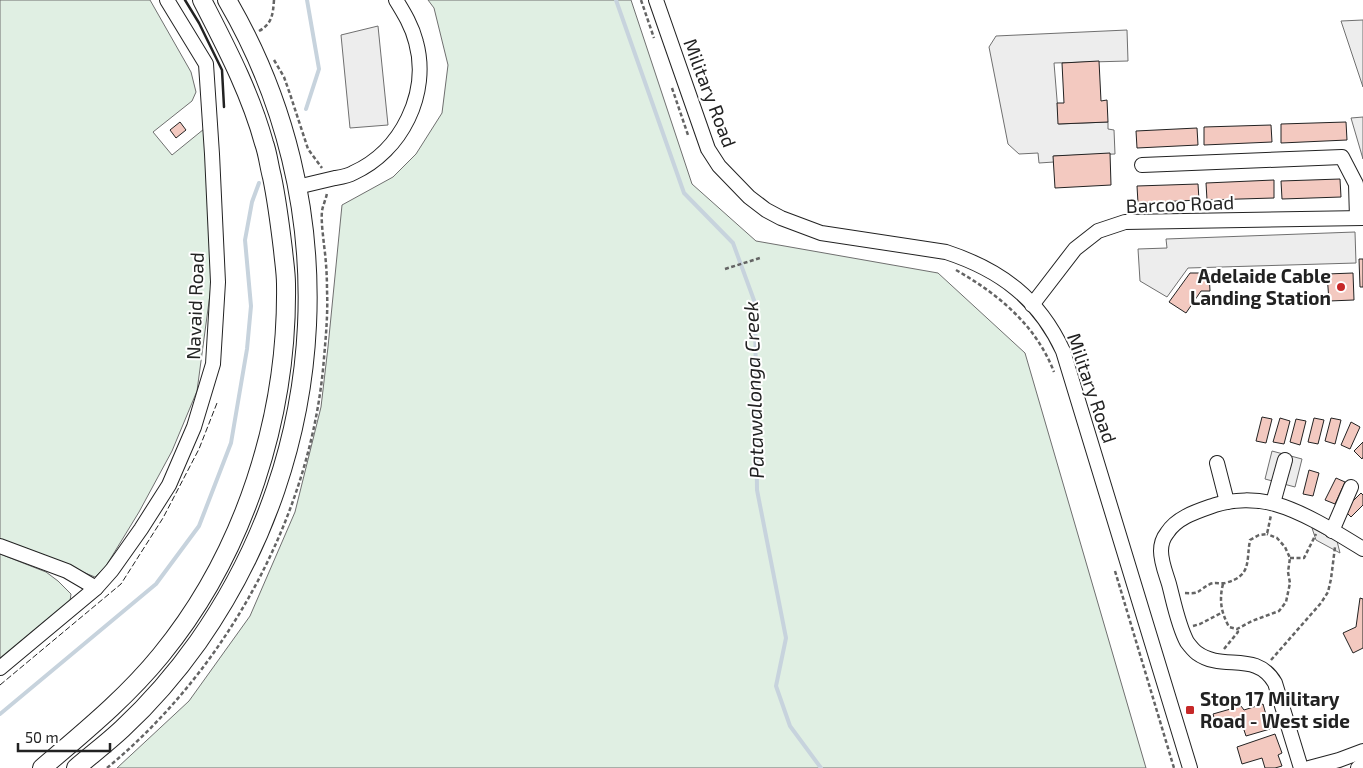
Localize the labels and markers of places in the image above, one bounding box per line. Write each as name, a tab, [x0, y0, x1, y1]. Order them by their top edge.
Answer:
place label: Adelaide Cable Landing Station	[1190, 264, 1331, 309]
marker: Adelaide Cable Landing Station	[1335, 281, 1347, 293]
place label: Stop 17 Military Road - West side	[1200, 687, 1350, 732]
marker: Stop 17 Military Road - West side	[1184, 704, 1196, 716]

